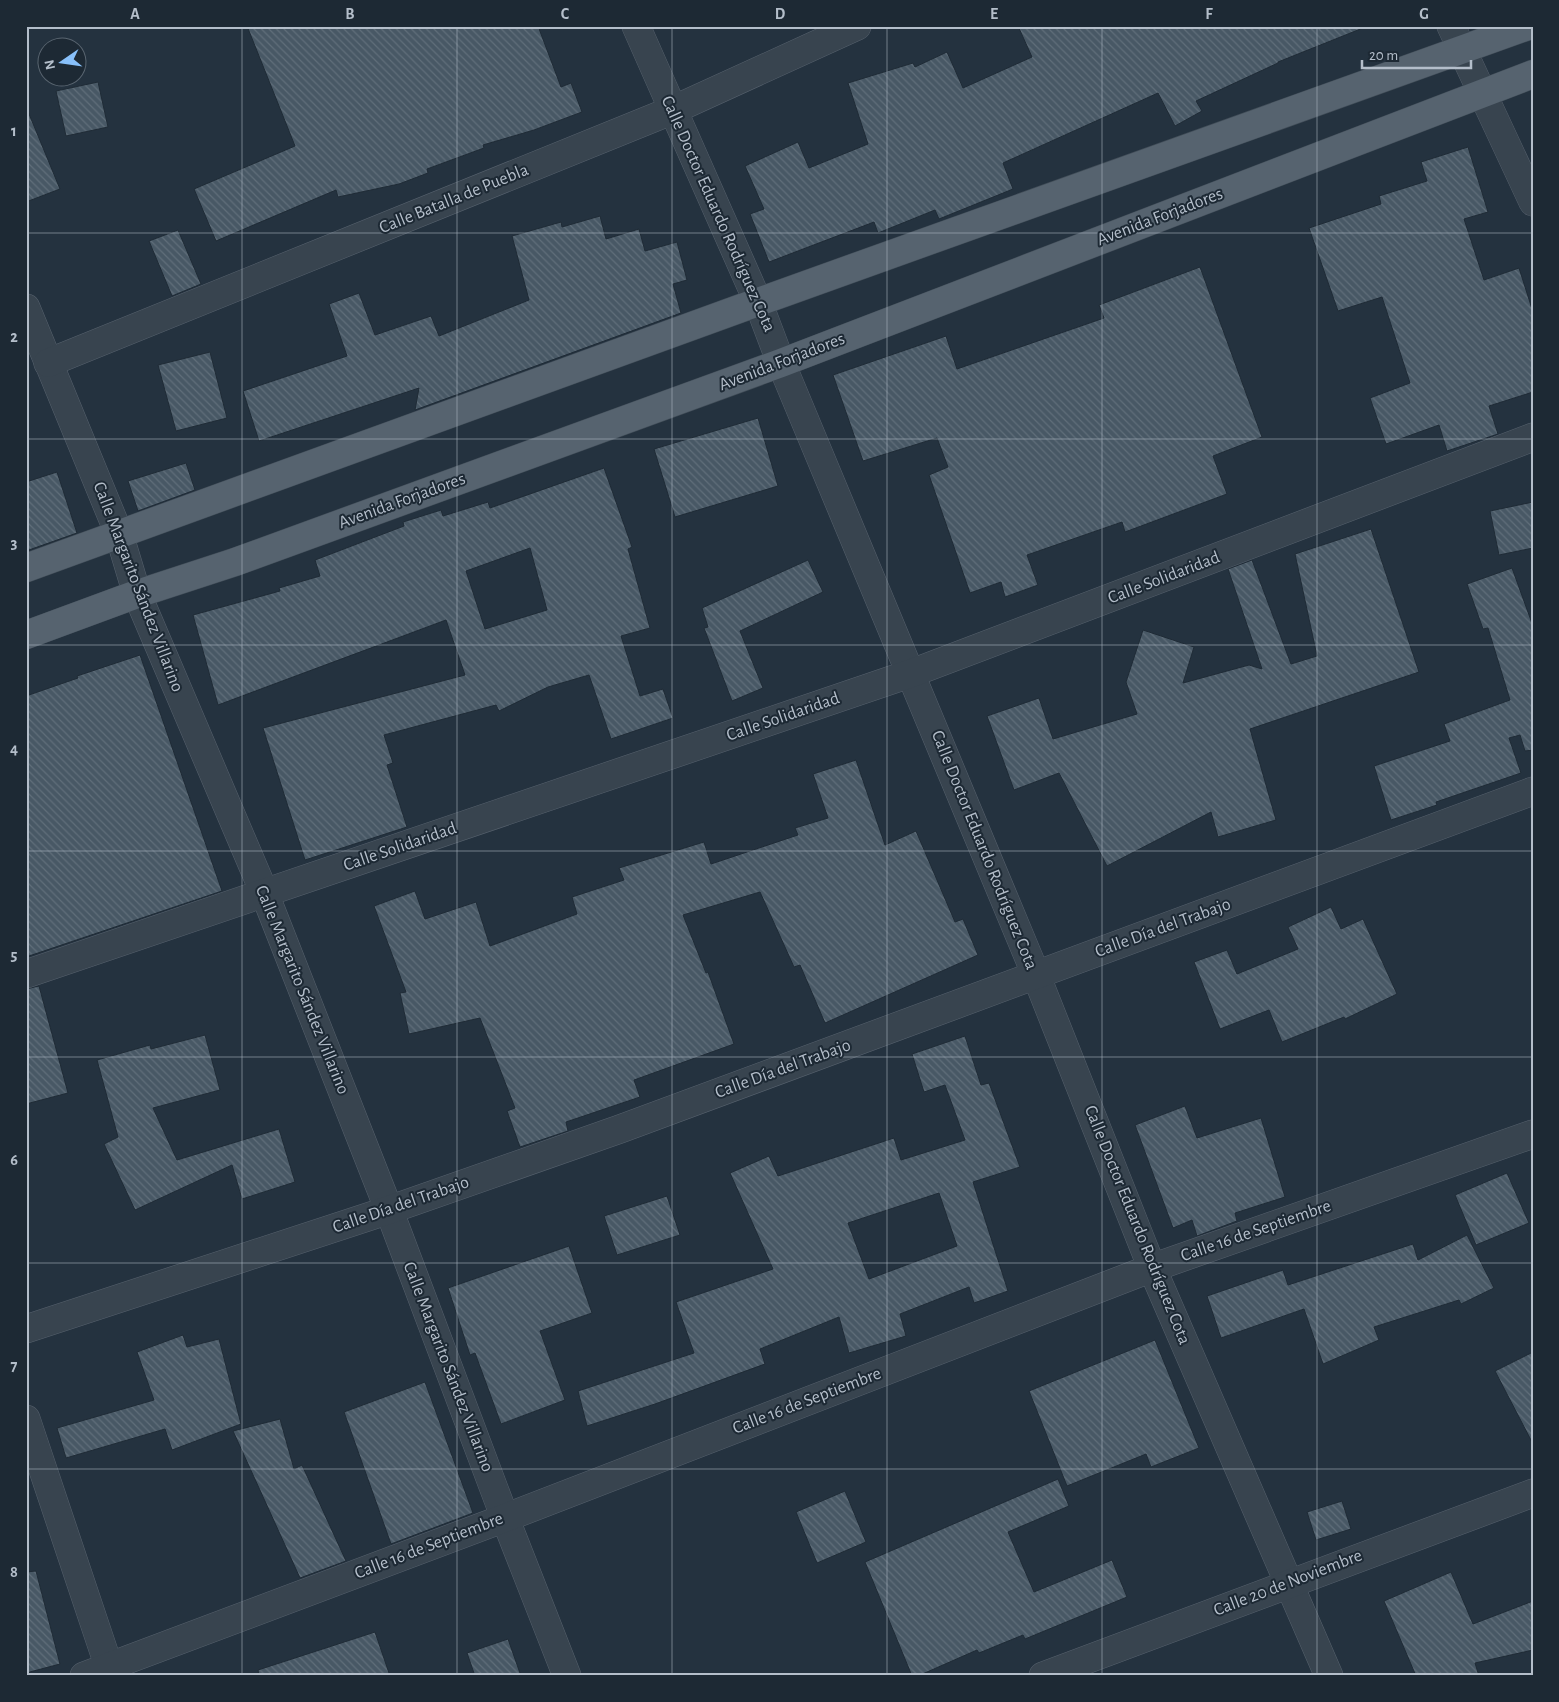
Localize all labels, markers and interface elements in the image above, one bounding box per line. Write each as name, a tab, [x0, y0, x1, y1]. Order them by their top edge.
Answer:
text: A	[130, 6, 140, 22]
text: B	[345, 6, 355, 22]
text: C	[561, 6, 570, 22]
text: D	[775, 6, 786, 22]
text: E	[990, 6, 998, 22]
text: F	[1205, 6, 1213, 22]
text: G	[1419, 6, 1429, 22]
north arrow	[38, 38, 88, 88]
scale bar	[1362, 38, 1470, 70]
text: 20 m	[1369, 48, 1398, 63]
text: N	[42, 58, 58, 71]
street label: Calle Doctor Eduardo Rodríguez Cota	[658, 93, 778, 335]
text: 1	[11, 123, 17, 139]
street label: Calle Batalla de Puebla	[377, 161, 531, 237]
street label: Avenida Forjadores	[1094, 185, 1226, 249]
text: 2	[10, 329, 18, 345]
street label: Avenida Forjadores	[716, 330, 848, 394]
street label: Avenida Forjadores	[336, 470, 468, 532]
street label: Calle Margarito Sández Villarino	[90, 480, 186, 695]
text: 3	[11, 535, 18, 551]
street label: Calle Solidaridad	[1106, 548, 1222, 608]
street label: Calle Solidaridad	[724, 689, 842, 745]
street label: Calle Doctor Eduardo Rodríguez Cota	[928, 728, 1040, 972]
text: 4	[10, 741, 18, 757]
street label: Calle Solidaridad	[341, 819, 459, 875]
street label: Calle Margarito Sández Villarino	[252, 883, 352, 1097]
street label: Calle Día del Trabajo	[1093, 895, 1233, 961]
text: 5	[11, 947, 18, 963]
street label: Calle Día del Trabajo	[713, 1036, 853, 1102]
street label: Calle Doctor Eduardo Rodríguez Cota	[1081, 1103, 1193, 1347]
text: 6	[10, 1152, 18, 1168]
street label: Calle Día del Trabajo	[330, 1173, 472, 1237]
street label: Calle 16 de Septiembre	[1179, 1197, 1333, 1265]
street label: Calle Margarito Sández Villarino	[400, 1260, 496, 1475]
text: 7	[11, 1358, 18, 1374]
street label: Calle 16 de Septiembre	[730, 1364, 884, 1438]
street label: Calle 16 de Septiembre	[352, 1509, 506, 1583]
street label: Calle 20 de Noviembre	[1211, 1546, 1365, 1620]
text: 8	[10, 1564, 18, 1580]

